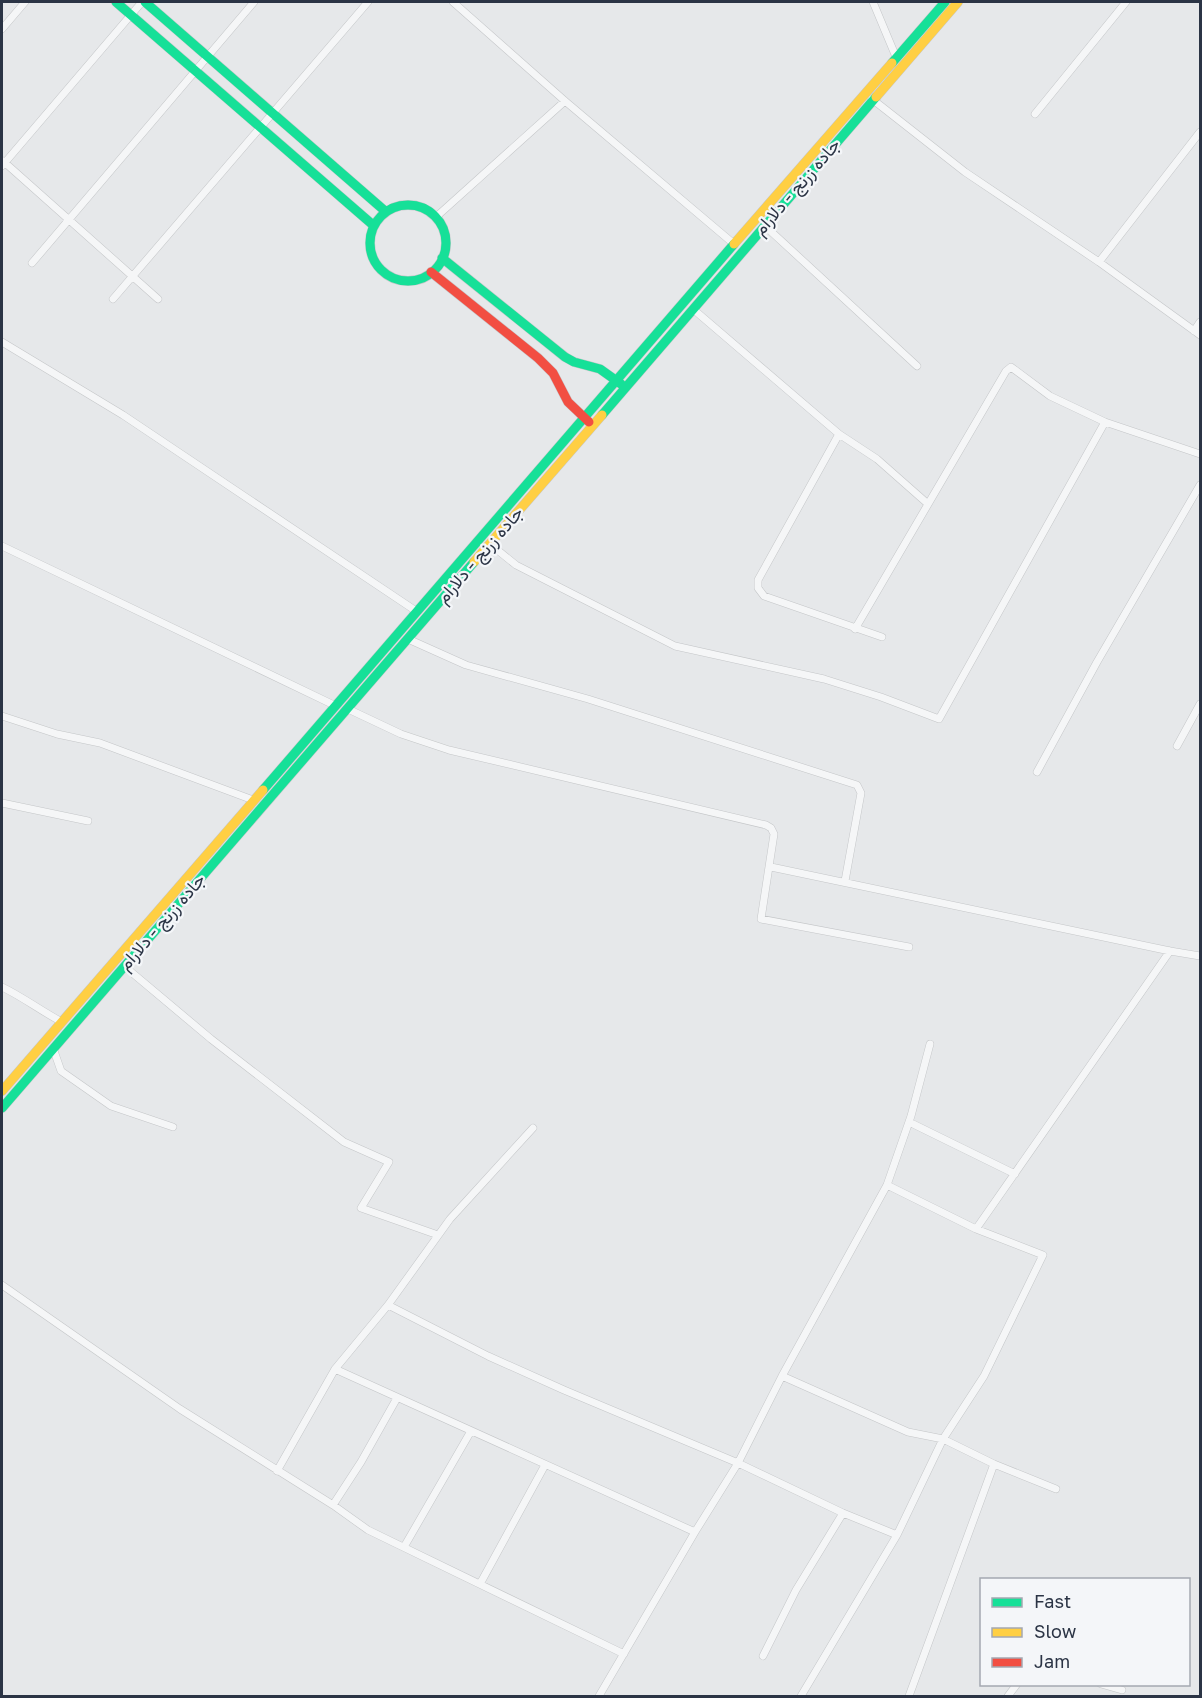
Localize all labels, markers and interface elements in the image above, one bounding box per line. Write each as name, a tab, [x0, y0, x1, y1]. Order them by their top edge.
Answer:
street label: جاده زرنج - دلارام	[748, 133, 846, 241]
street label: جاده زرنج - دلارام	[431, 501, 529, 609]
street label: جاده زرنج - دلارام	[113, 868, 211, 976]
legend	[980, 1578, 1190, 1686]
text: Fast	[1034, 1590, 1071, 1612]
text: Slow	[1034, 1620, 1077, 1642]
text: Jam	[1034, 1650, 1070, 1672]

